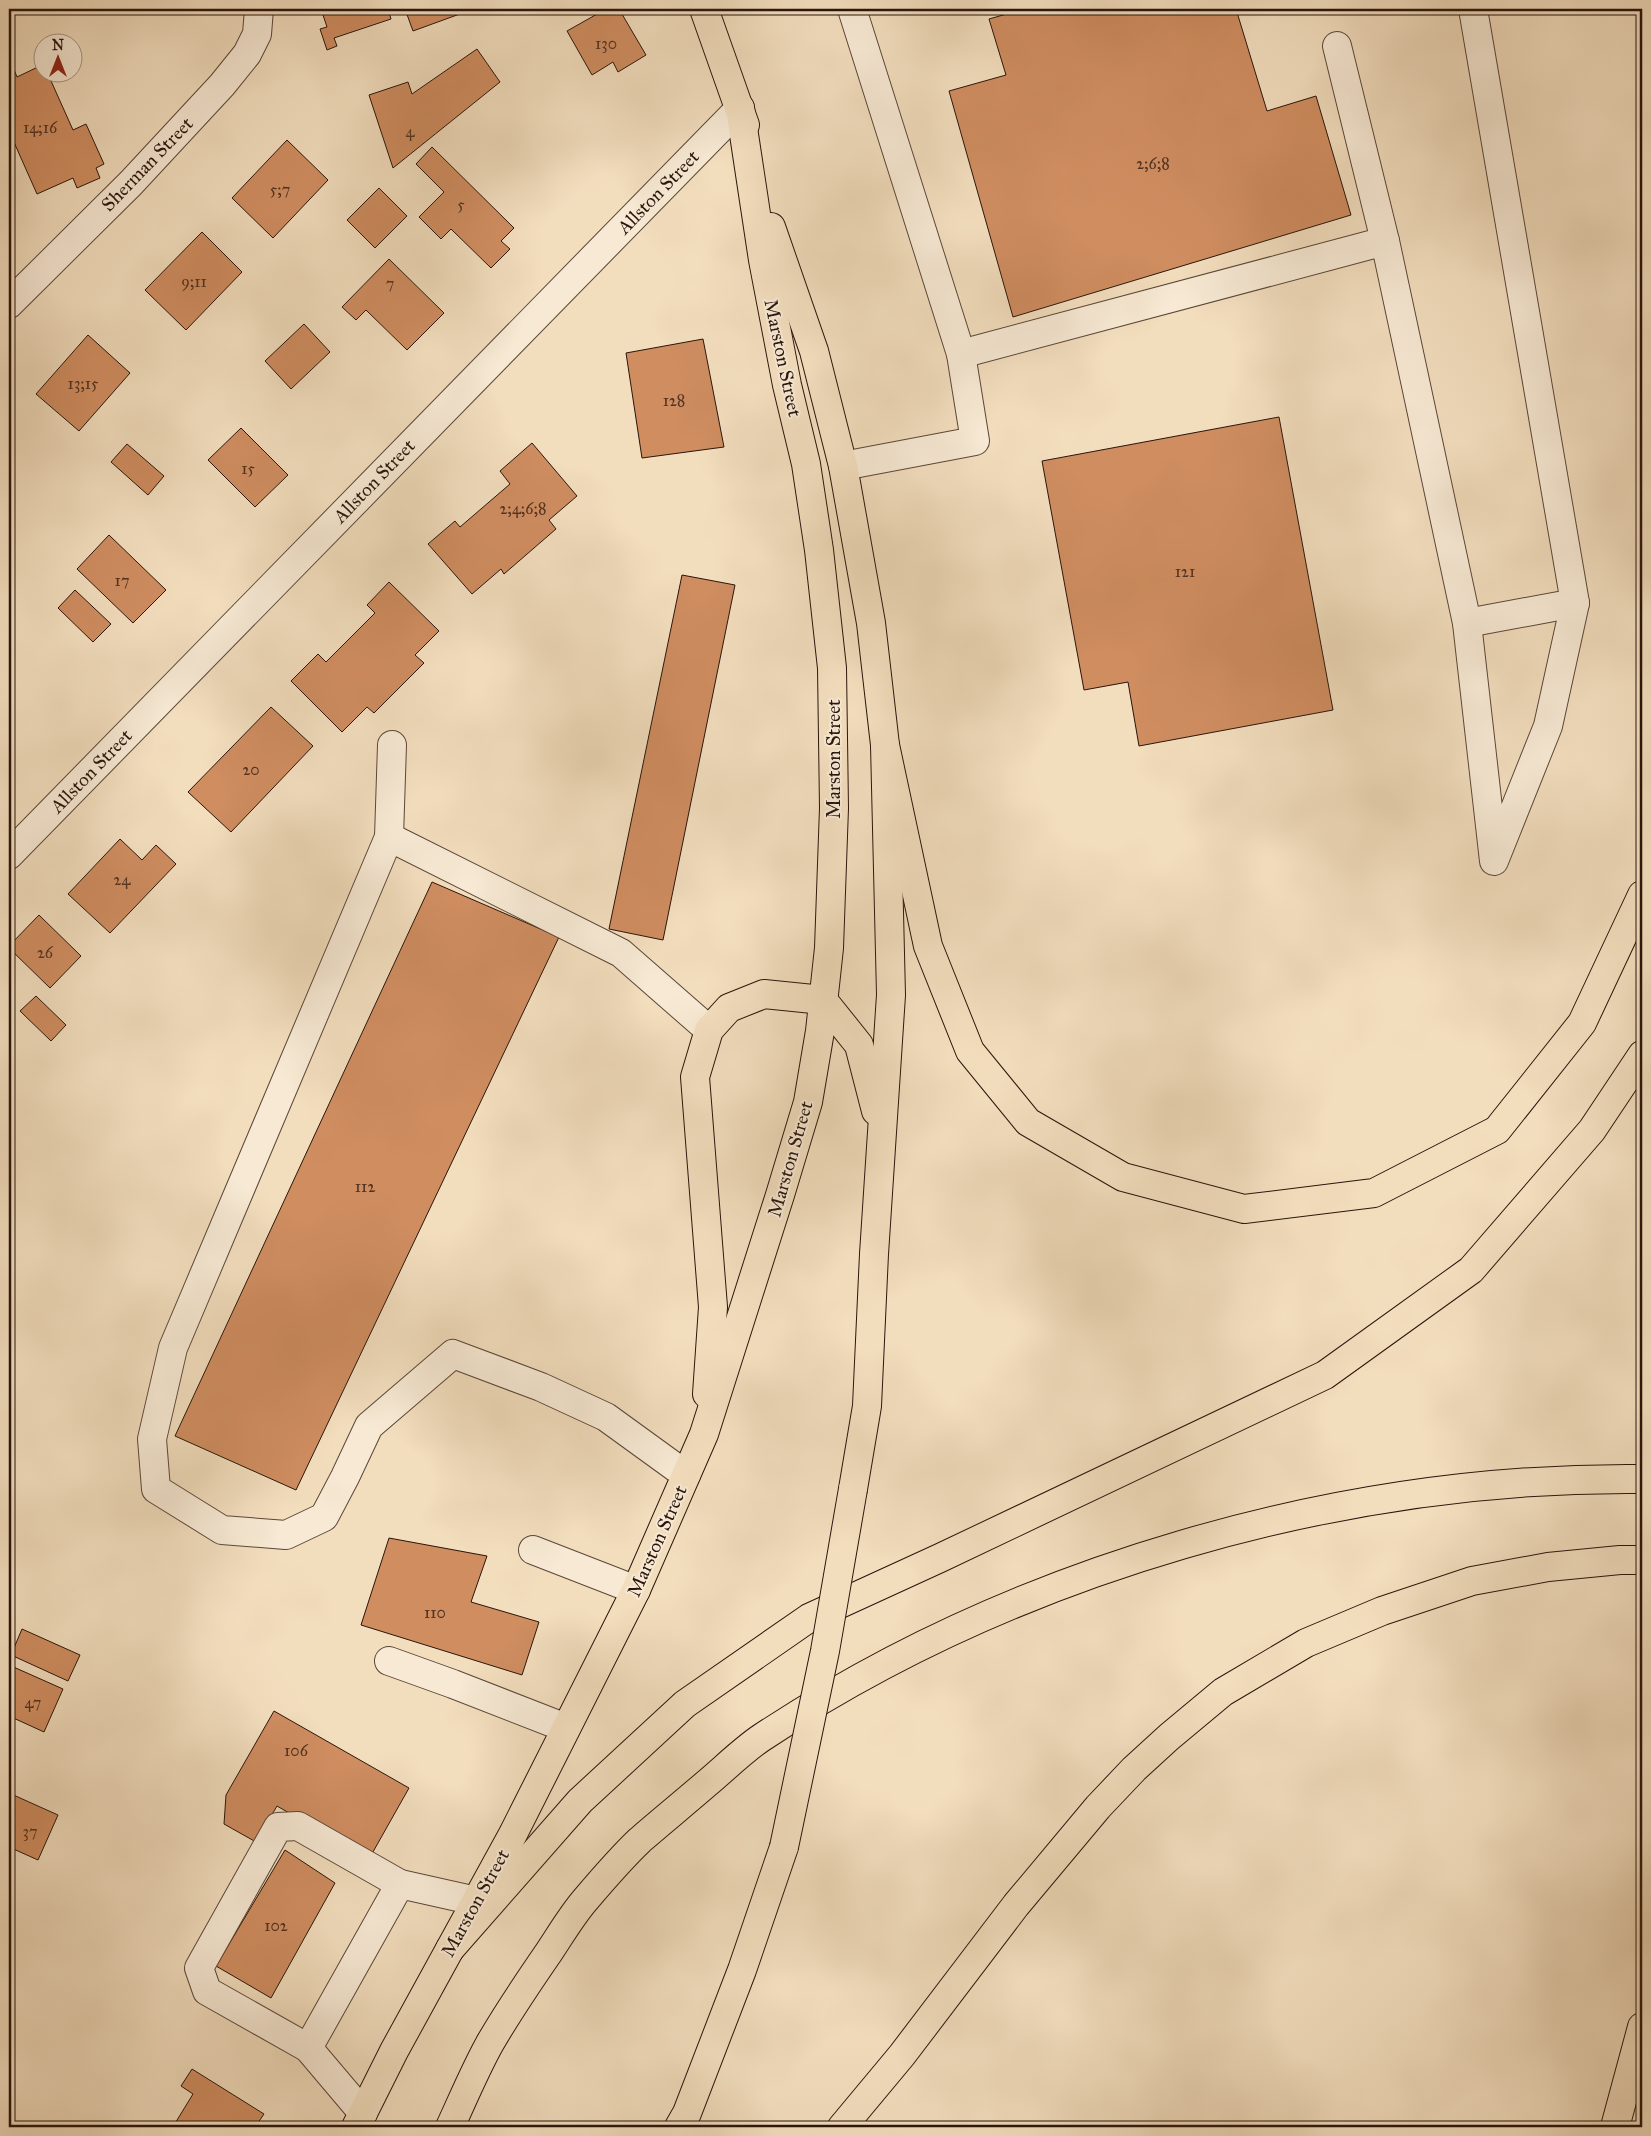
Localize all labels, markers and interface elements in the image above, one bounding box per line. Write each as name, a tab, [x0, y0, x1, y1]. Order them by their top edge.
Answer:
north arrow	[32, 32, 82, 82]
house number: 130	[595, 34, 617, 53]
text: N	[52, 37, 64, 54]
street label: Sherman Street	[96, 112, 198, 216]
house number: 14;16	[23, 118, 58, 137]
house number: 4	[406, 122, 416, 141]
street label: Allston Street	[612, 145, 704, 240]
house number: 2;6;8	[1136, 154, 1170, 173]
house number: 5;7	[270, 180, 290, 199]
house number: 5	[457, 195, 465, 214]
house number: 9;11	[181, 272, 207, 291]
house number: 7	[386, 274, 394, 293]
street label: Marston Street	[759, 297, 807, 419]
house number: 13;15	[68, 374, 99, 393]
house number: 128	[663, 391, 685, 410]
street label: Allston Street	[328, 434, 420, 529]
house number: 15	[241, 459, 255, 478]
house number: 2;4;6;8	[499, 499, 547, 518]
house number: 121	[1175, 562, 1195, 581]
house number: 17	[115, 571, 129, 590]
street label: Marston Street	[822, 699, 845, 819]
street label: Allston Street	[45, 724, 137, 819]
house number: 20	[242, 760, 260, 779]
house number: 24	[114, 870, 131, 889]
house number: 26	[37, 943, 54, 962]
street label: Marston Street	[762, 1098, 818, 1220]
house number: 112	[355, 1177, 375, 1196]
street label: Marston Street	[622, 1481, 692, 1600]
house number: 110	[424, 1603, 446, 1622]
house number: 47	[25, 1693, 41, 1712]
house number: 106	[284, 1741, 309, 1760]
house number: 37	[23, 1822, 37, 1841]
street label: Marston Street	[436, 1845, 514, 1961]
house number: 102	[264, 1916, 288, 1935]

